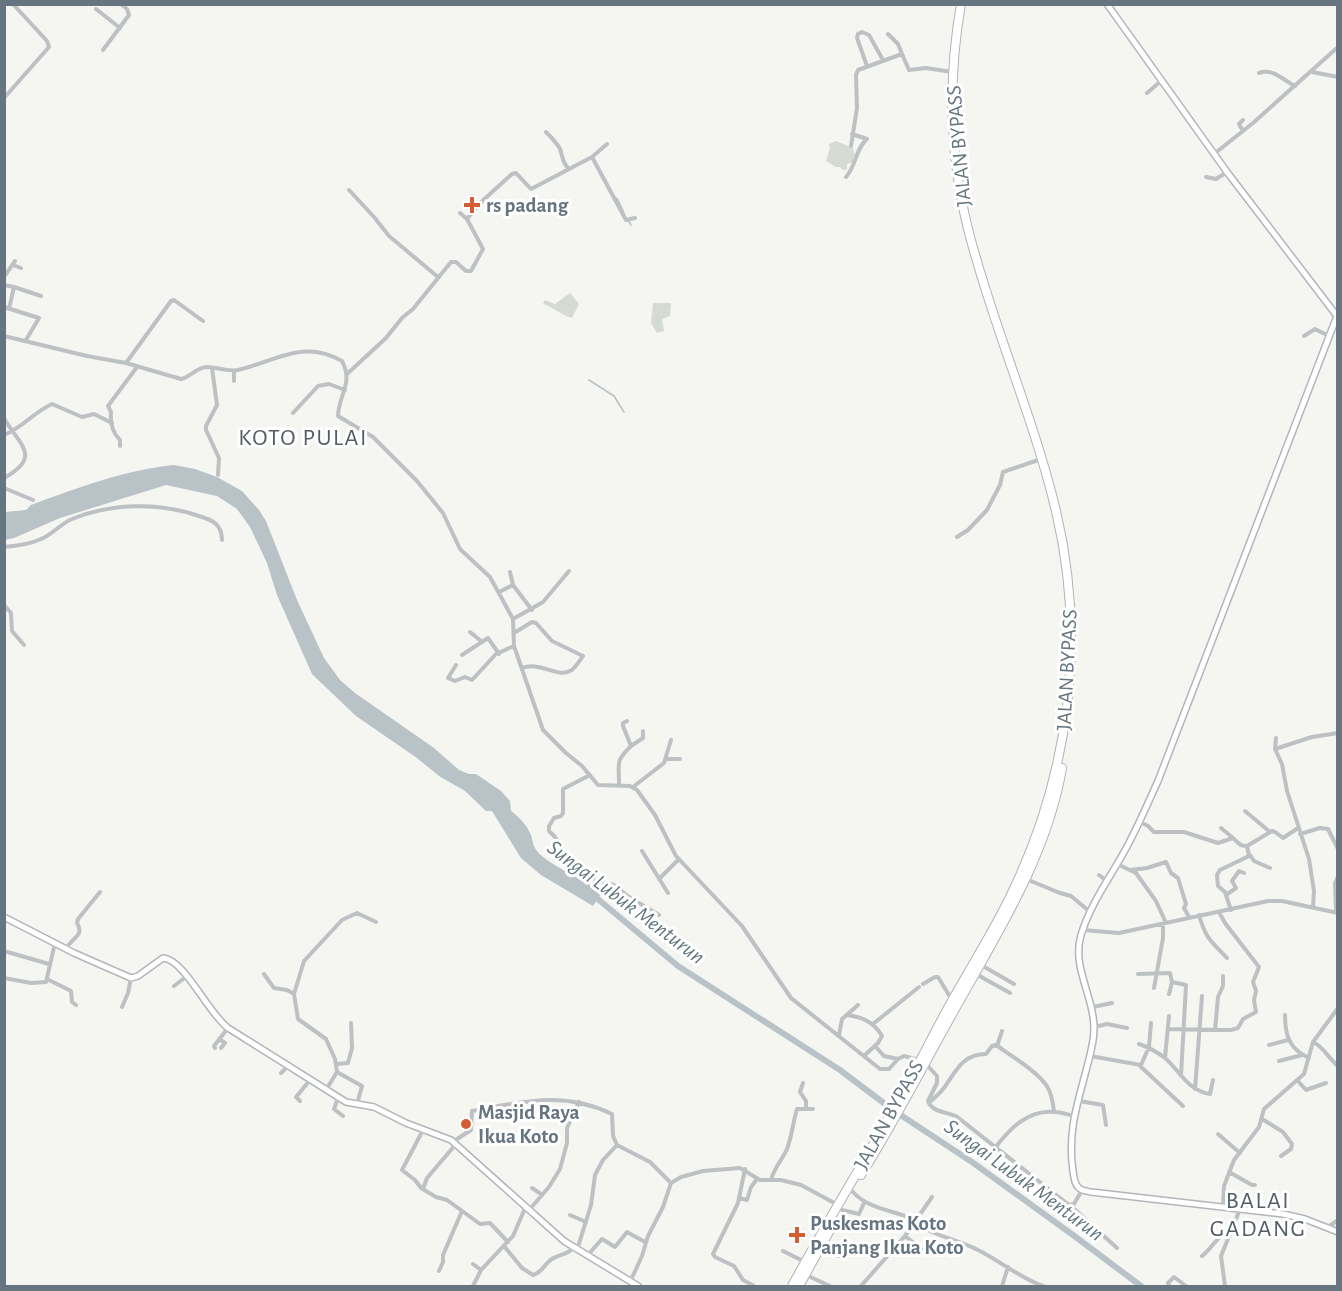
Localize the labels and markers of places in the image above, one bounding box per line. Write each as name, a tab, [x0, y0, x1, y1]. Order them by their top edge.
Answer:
place label: rs padang	[486, 195, 569, 216]
marker: rs padang	[463, 196, 481, 214]
place label: Masjid Raya Ikua Koto	[478, 1102, 580, 1147]
marker: Masjid Raya Ikua Koto	[459, 1117, 473, 1131]
place label: Puskesmas Koto Panjang Ikua Koto	[810, 1213, 964, 1258]
marker: Puskesmas Koto Panjang Ikua Koto	[788, 1226, 806, 1244]

